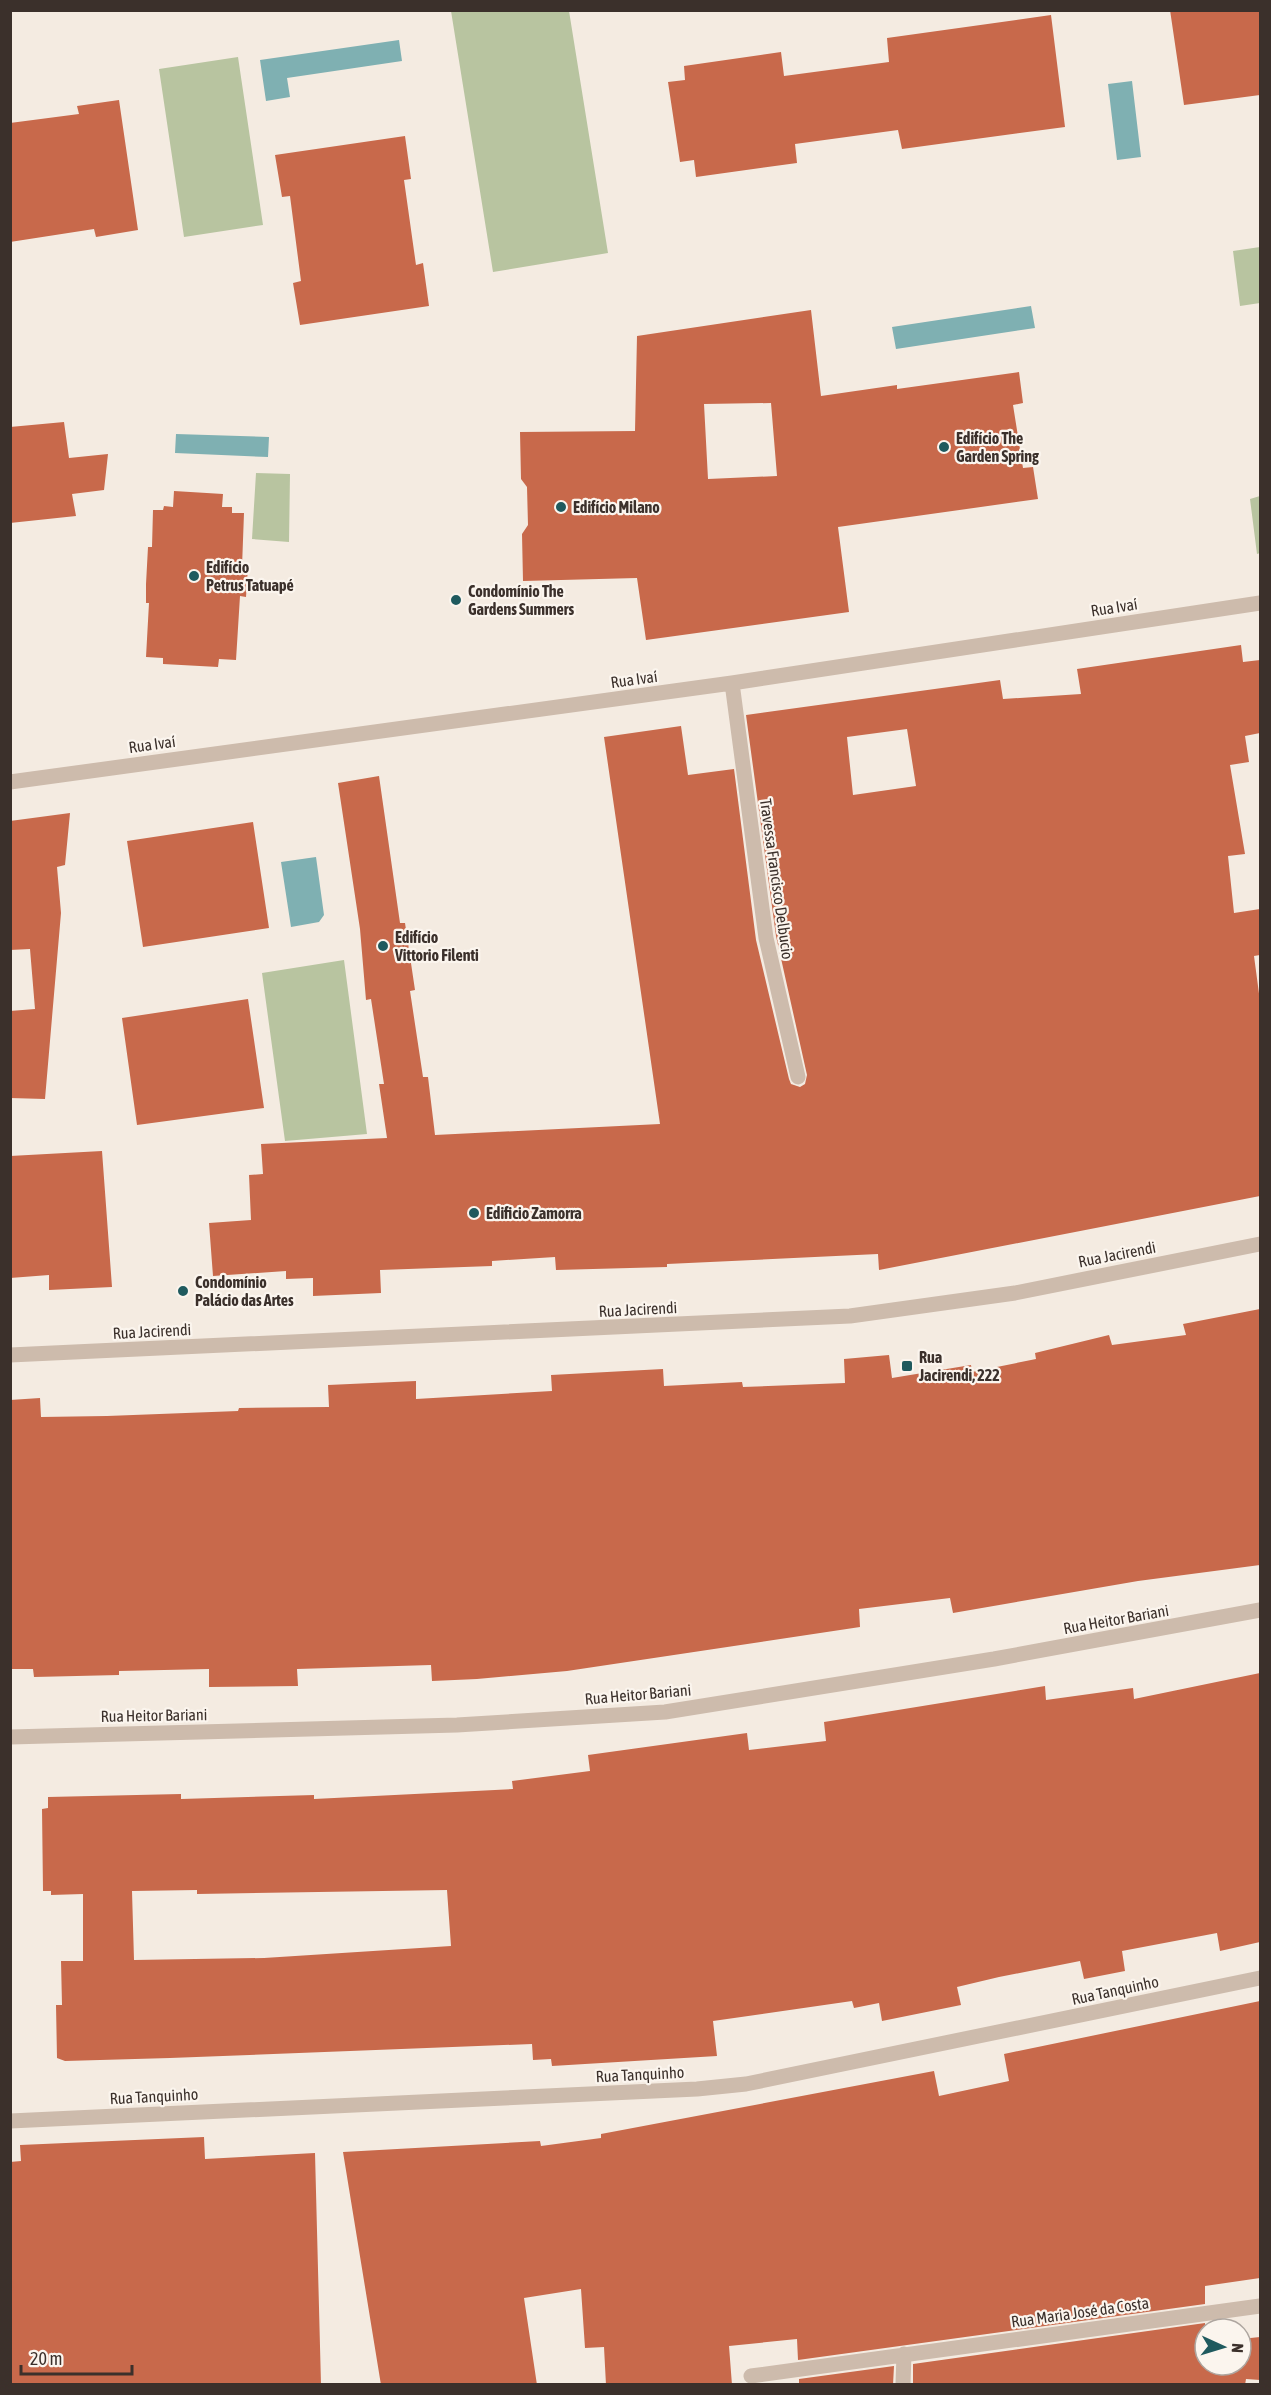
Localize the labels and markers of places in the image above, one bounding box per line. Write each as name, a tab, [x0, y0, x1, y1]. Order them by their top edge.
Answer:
place label: Edifício The Garden Spring	[956, 429, 1039, 465]
marker: Edifício The Garden Spring	[937, 440, 951, 454]
place label: Edifício Milano	[573, 498, 660, 516]
marker: Edifício Milano	[554, 500, 568, 514]
place label: Edifício Petrus Tatuapé	[206, 558, 294, 594]
marker: Edifício Petrus Tatuapé	[187, 569, 201, 583]
place label: Condomínio The Gardens Summers	[468, 582, 575, 618]
marker: Condomínio The Gardens Summers	[449, 593, 463, 607]
place label: Edifício Vittorio Filenti	[394, 928, 479, 964]
marker: Edifício Vittorio Filenti	[376, 939, 390, 953]
place label: Edificio Zamorra	[486, 1204, 582, 1222]
marker: Edificio Zamorra	[467, 1206, 481, 1220]
place label: Condomínio Palácio das Artes	[195, 1273, 294, 1309]
marker: Condomínio Palácio das Artes	[176, 1284, 190, 1298]
place label: Rua Jacirendi, 222	[918, 1348, 1000, 1384]
marker: Rua Jacirendi, 222	[900, 1359, 914, 1373]

